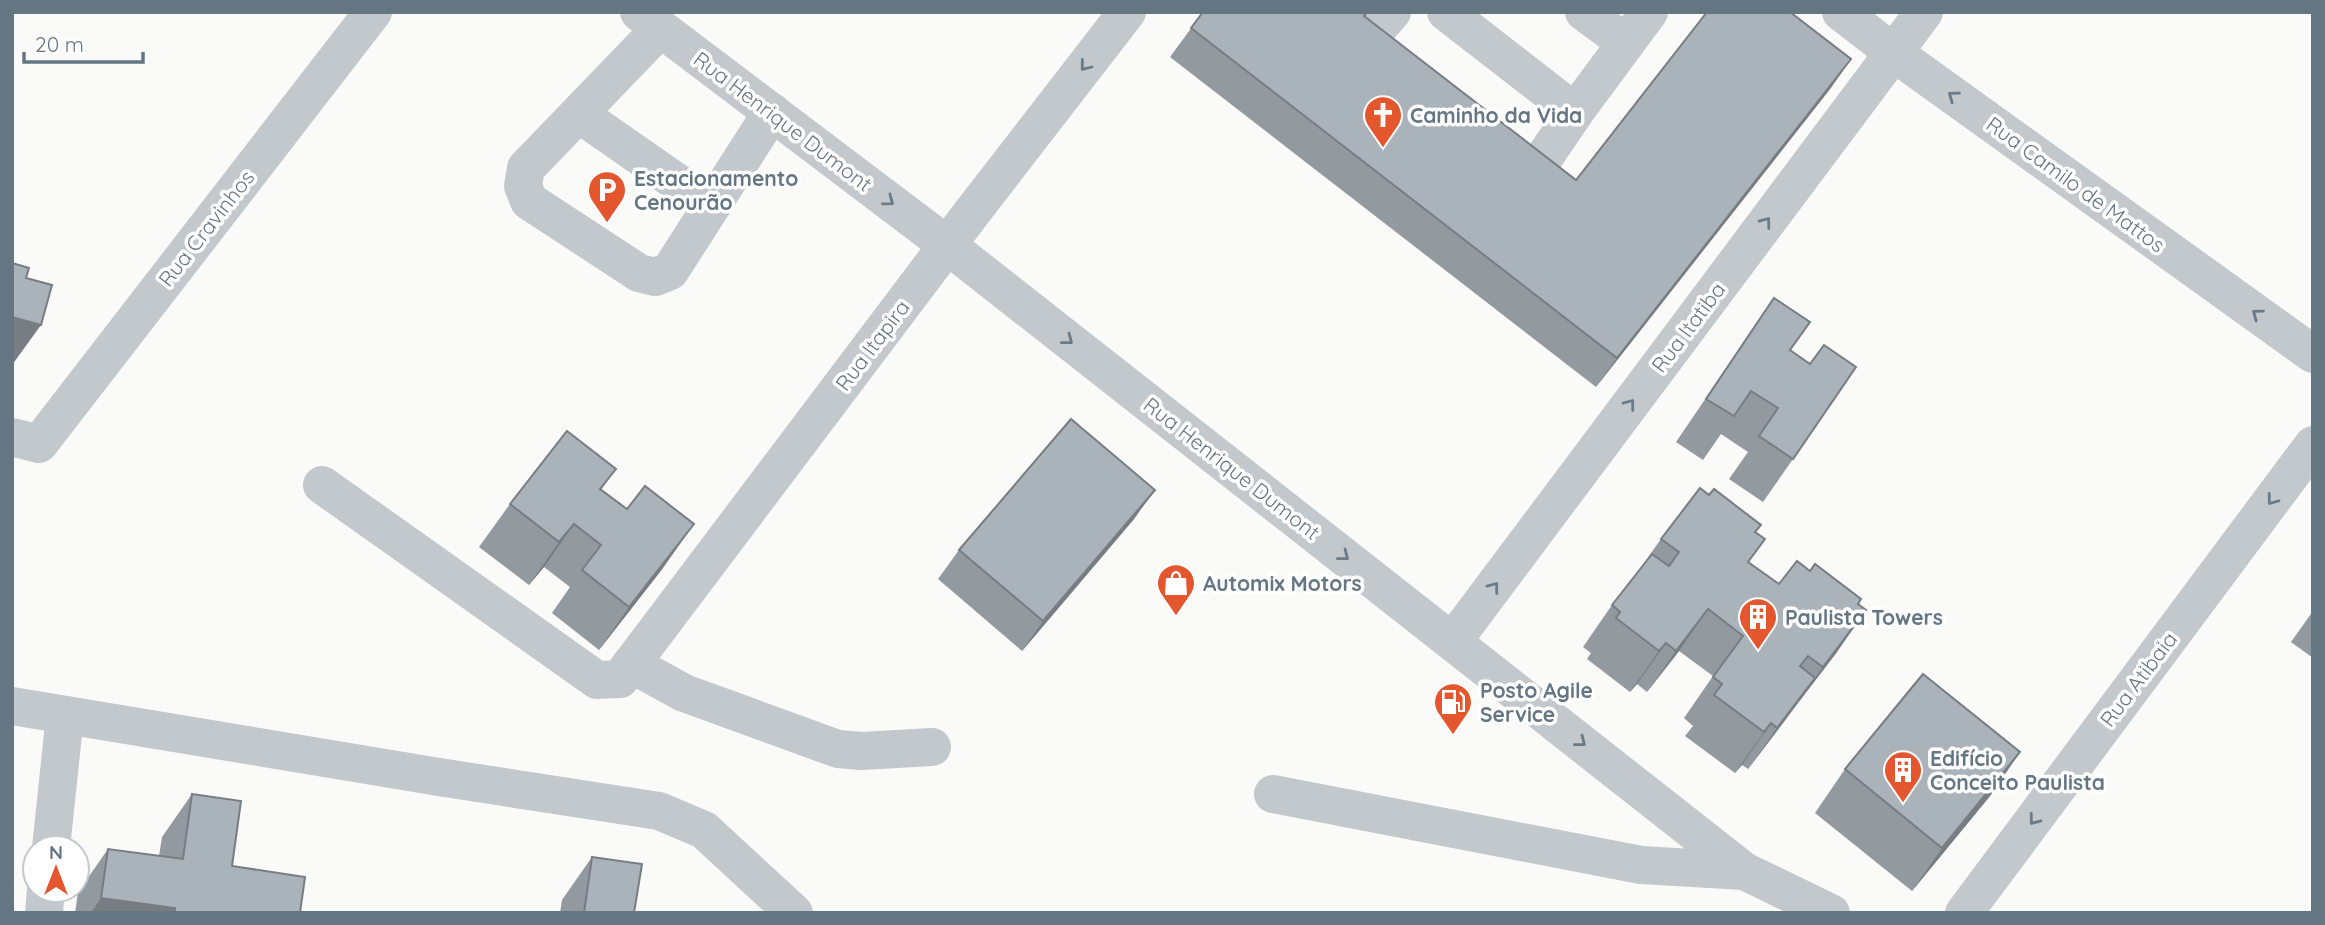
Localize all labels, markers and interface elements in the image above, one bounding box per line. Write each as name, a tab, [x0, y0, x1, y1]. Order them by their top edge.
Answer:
scale bar	[24, 21, 144, 65]
text: 20 m	[35, 31, 84, 57]
street label: Rua Henrique Dumont	[689, 46, 877, 196]
one-way arrow	[1081, 59, 1094, 71]
one-way arrow	[1948, 92, 1961, 104]
church icon: Caminho da Vida	[1362, 94, 1404, 149]
place label: Caminho da Vida	[1410, 102, 1582, 128]
street label: Rua Camilo de Mattos	[1982, 110, 2170, 258]
street label: Rua Cravinhos	[153, 165, 259, 291]
place label: Estacionamento Cenourão	[634, 165, 798, 215]
parking icon: Estacionamento Cenourão	[586, 169, 628, 224]
one-way arrow	[881, 193, 893, 206]
one-way arrow	[1758, 217, 1771, 230]
street label: Rua Itatiba	[1646, 277, 1730, 377]
street label: Rua Itapira	[829, 294, 915, 396]
one-way arrow	[2252, 310, 2265, 322]
one-way arrow	[1061, 332, 1073, 345]
street label: Rua Henrique Dumont	[1139, 391, 1325, 545]
one-way arrow	[1622, 400, 1634, 412]
one-way arrow	[2268, 492, 2280, 505]
one-way arrow	[1336, 548, 1349, 561]
shop icon: Automix Motors	[1155, 562, 1197, 617]
place label: Automix Motors	[1203, 570, 1362, 596]
one-way arrow	[1486, 582, 1498, 595]
building icon: Paulista Towers	[1737, 596, 1779, 651]
place label: Paulista Towers	[1785, 604, 1943, 630]
street label: Rua Atibaia	[2094, 626, 2182, 732]
place label: Posto Agile Service	[1480, 677, 1593, 727]
fuel station icon: Posto Agile Service	[1432, 681, 1474, 736]
one-way arrow	[1573, 734, 1585, 747]
place label: Edifício Conceito Paulista	[1930, 745, 2105, 795]
building icon: Edifício Conceito Paulista	[1882, 749, 1924, 804]
one-way arrow	[2029, 812, 2042, 825]
north arrow	[21, 834, 91, 904]
text: N	[49, 840, 63, 864]

